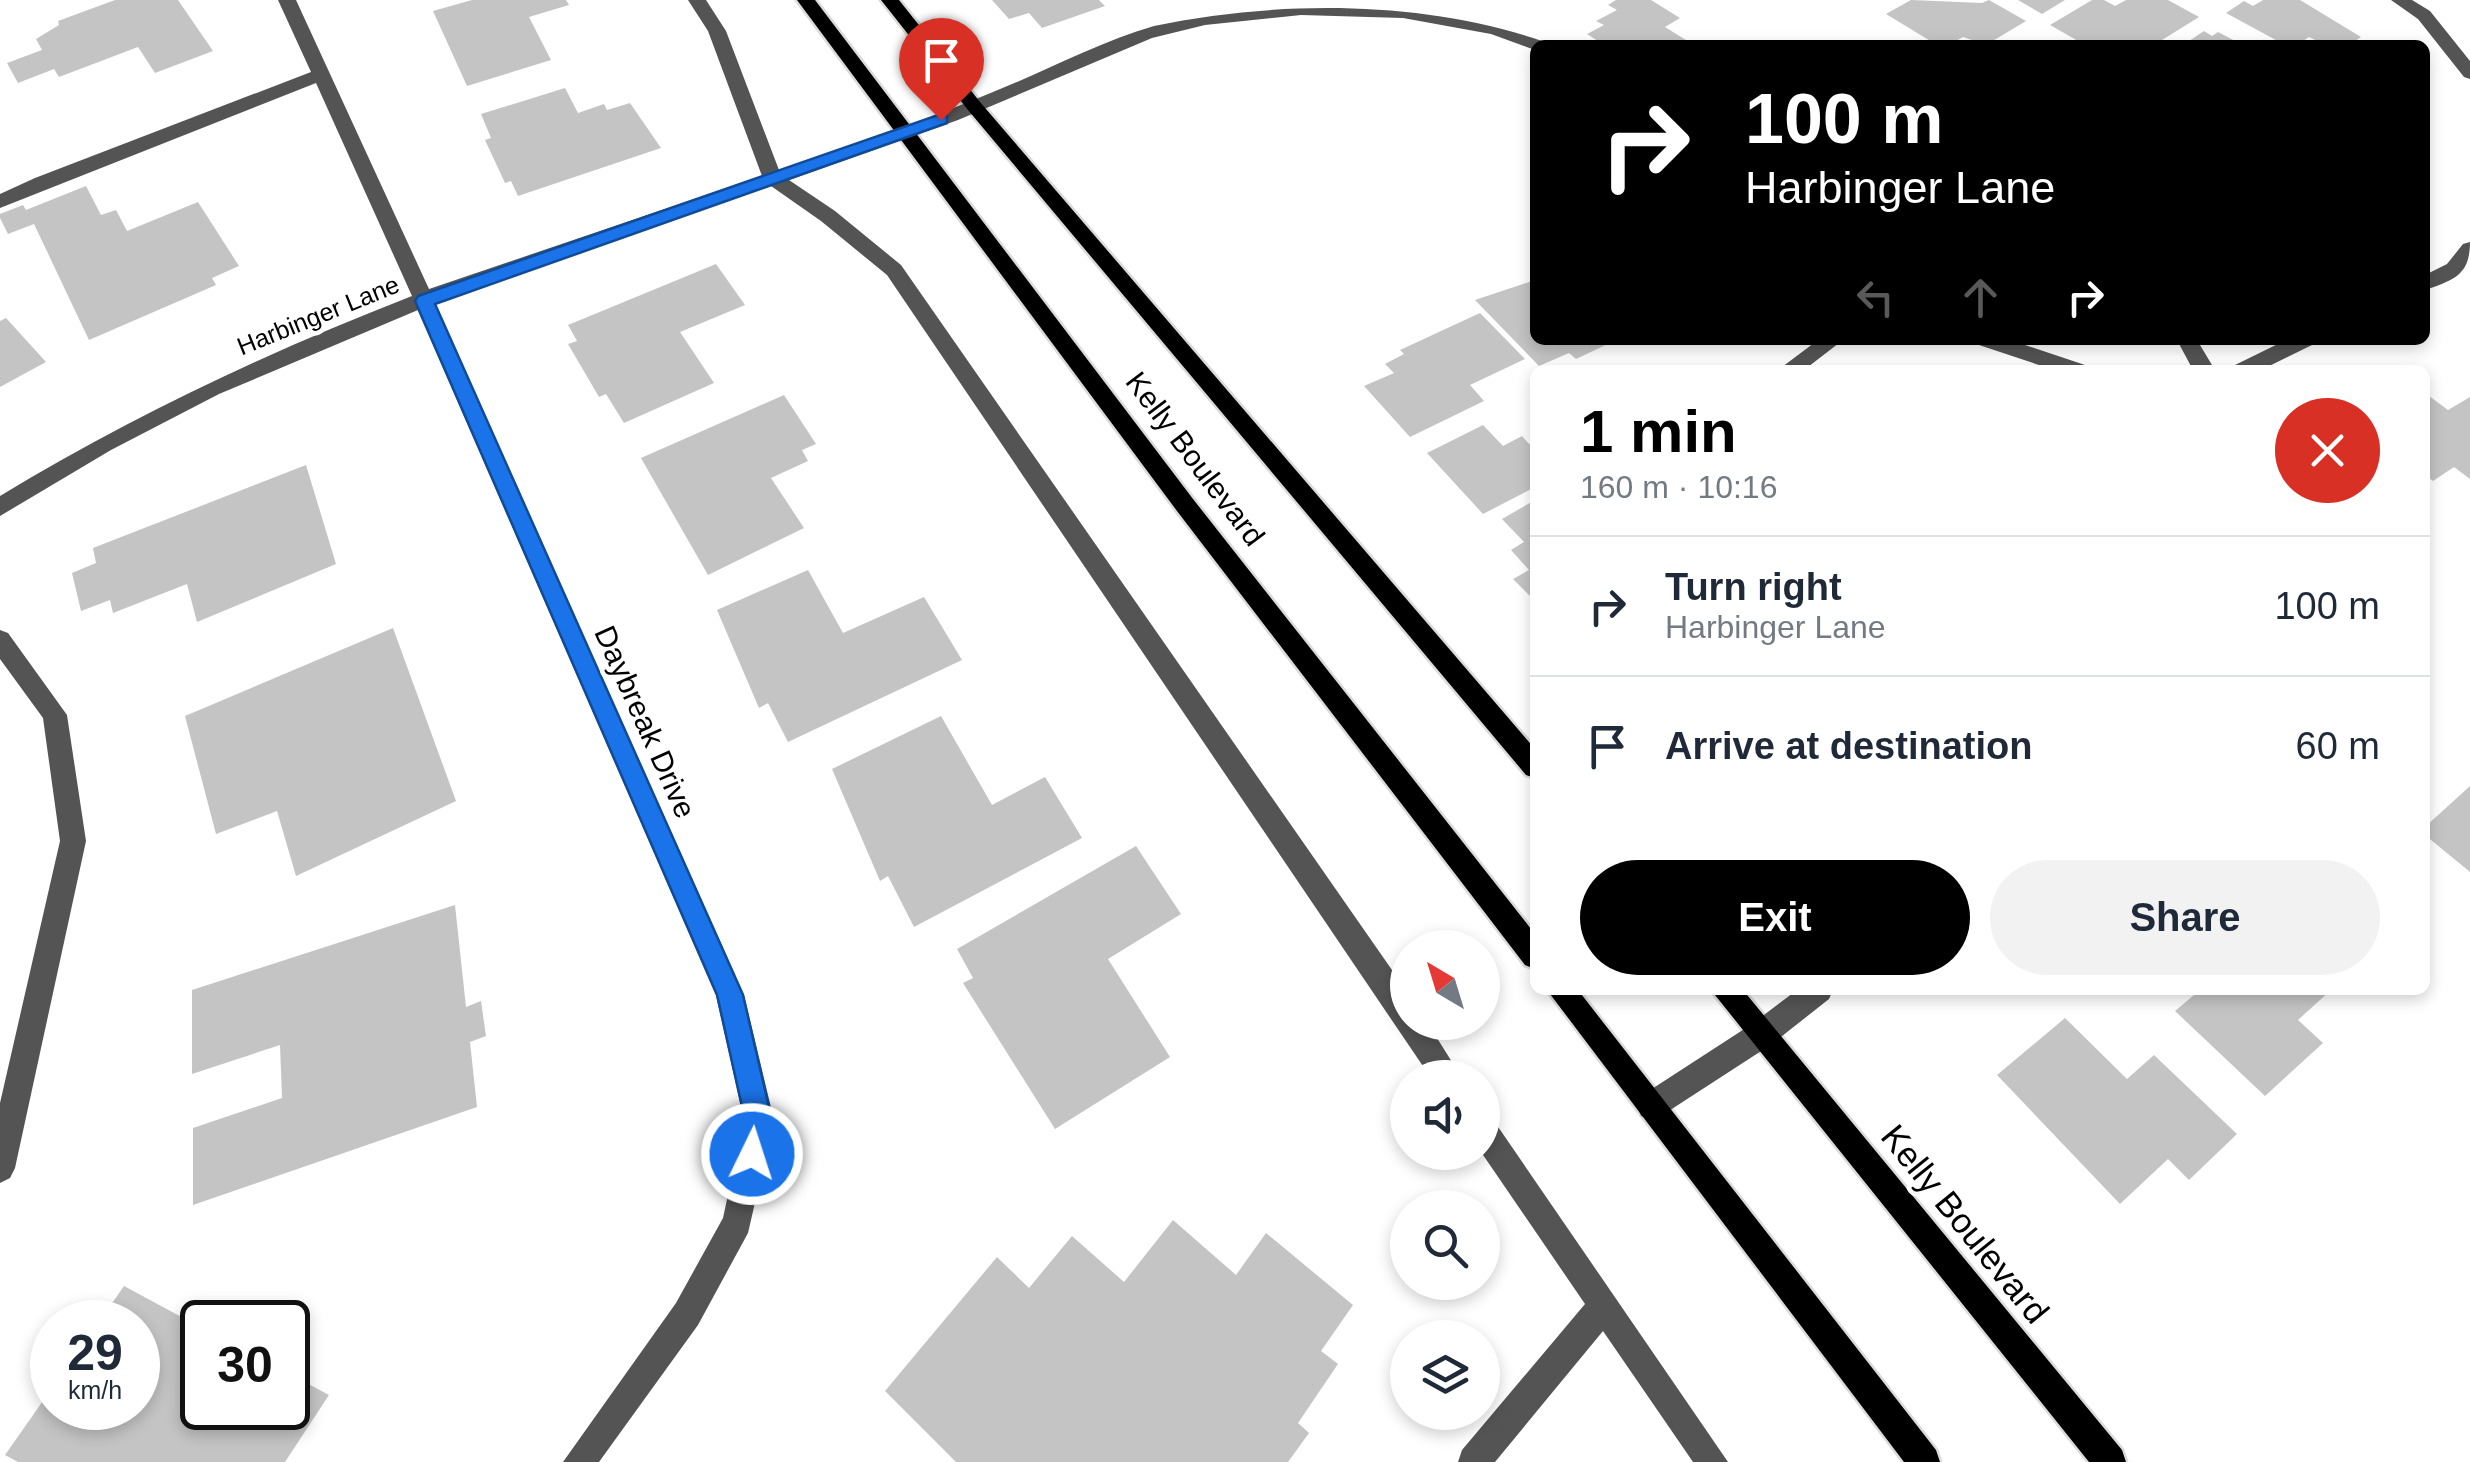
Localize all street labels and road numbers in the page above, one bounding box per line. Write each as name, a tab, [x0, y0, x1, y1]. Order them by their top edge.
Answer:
street label: Harbinger Lane	[233, 270, 403, 360]
street label: Kelly Boulevard	[1119, 366, 1271, 552]
street label: Daybreak Drive	[588, 621, 703, 823]
street label: Kelly Boulevard	[1874, 1117, 2057, 1330]

